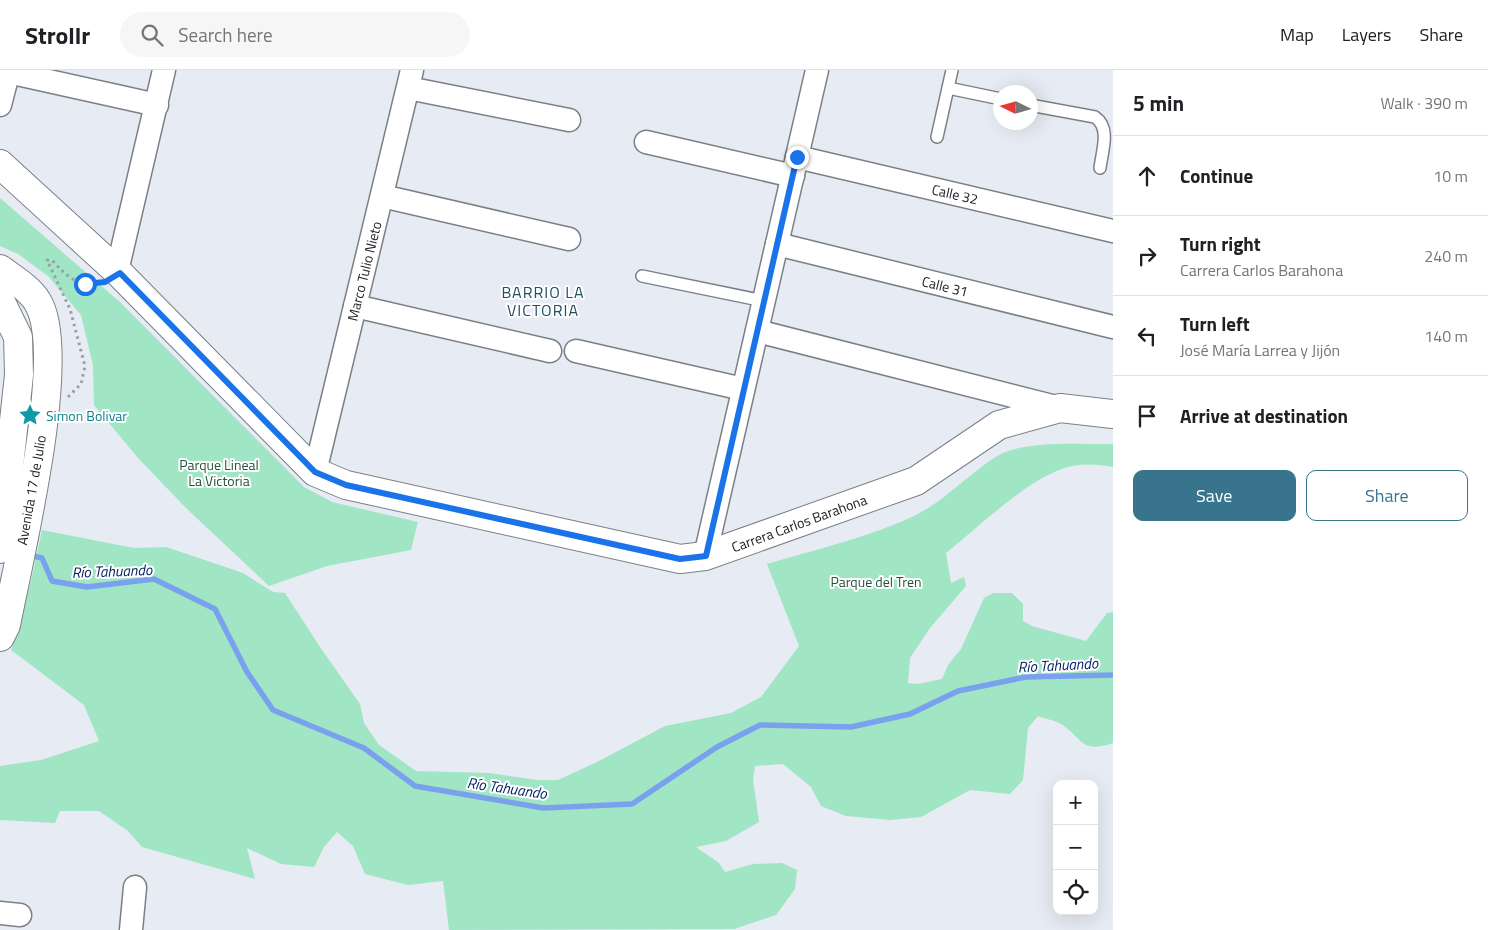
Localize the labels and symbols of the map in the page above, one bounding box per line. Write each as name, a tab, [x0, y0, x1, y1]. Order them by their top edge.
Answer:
north arrow	[993, 85, 1038, 130]
route end	[786, 146, 809, 169]
street label: Calle 32	[930, 178, 980, 210]
street label: Marco Tulio Nieto	[341, 219, 387, 323]
street label: Calle 31	[920, 270, 970, 302]
route start	[74, 273, 97, 296]
district label: BARRIO LA VICTORIA	[501, 280, 585, 322]
place icon: Simon Bolivar	[17, 402, 43, 428]
place label: Simon Bolivar	[46, 405, 127, 426]
street label: Avenida 17 de Julio	[11, 433, 51, 547]
park label: Parque Lineal La Victoria	[179, 454, 259, 491]
street label: Carrera Carlos Barahona	[728, 489, 870, 557]
water label: Río Tahuando	[71, 558, 153, 584]
park label: Parque del Tren	[830, 571, 922, 592]
water label: Río Tahuando	[1017, 651, 1099, 679]
water label: Río Tahuando	[466, 771, 549, 805]

